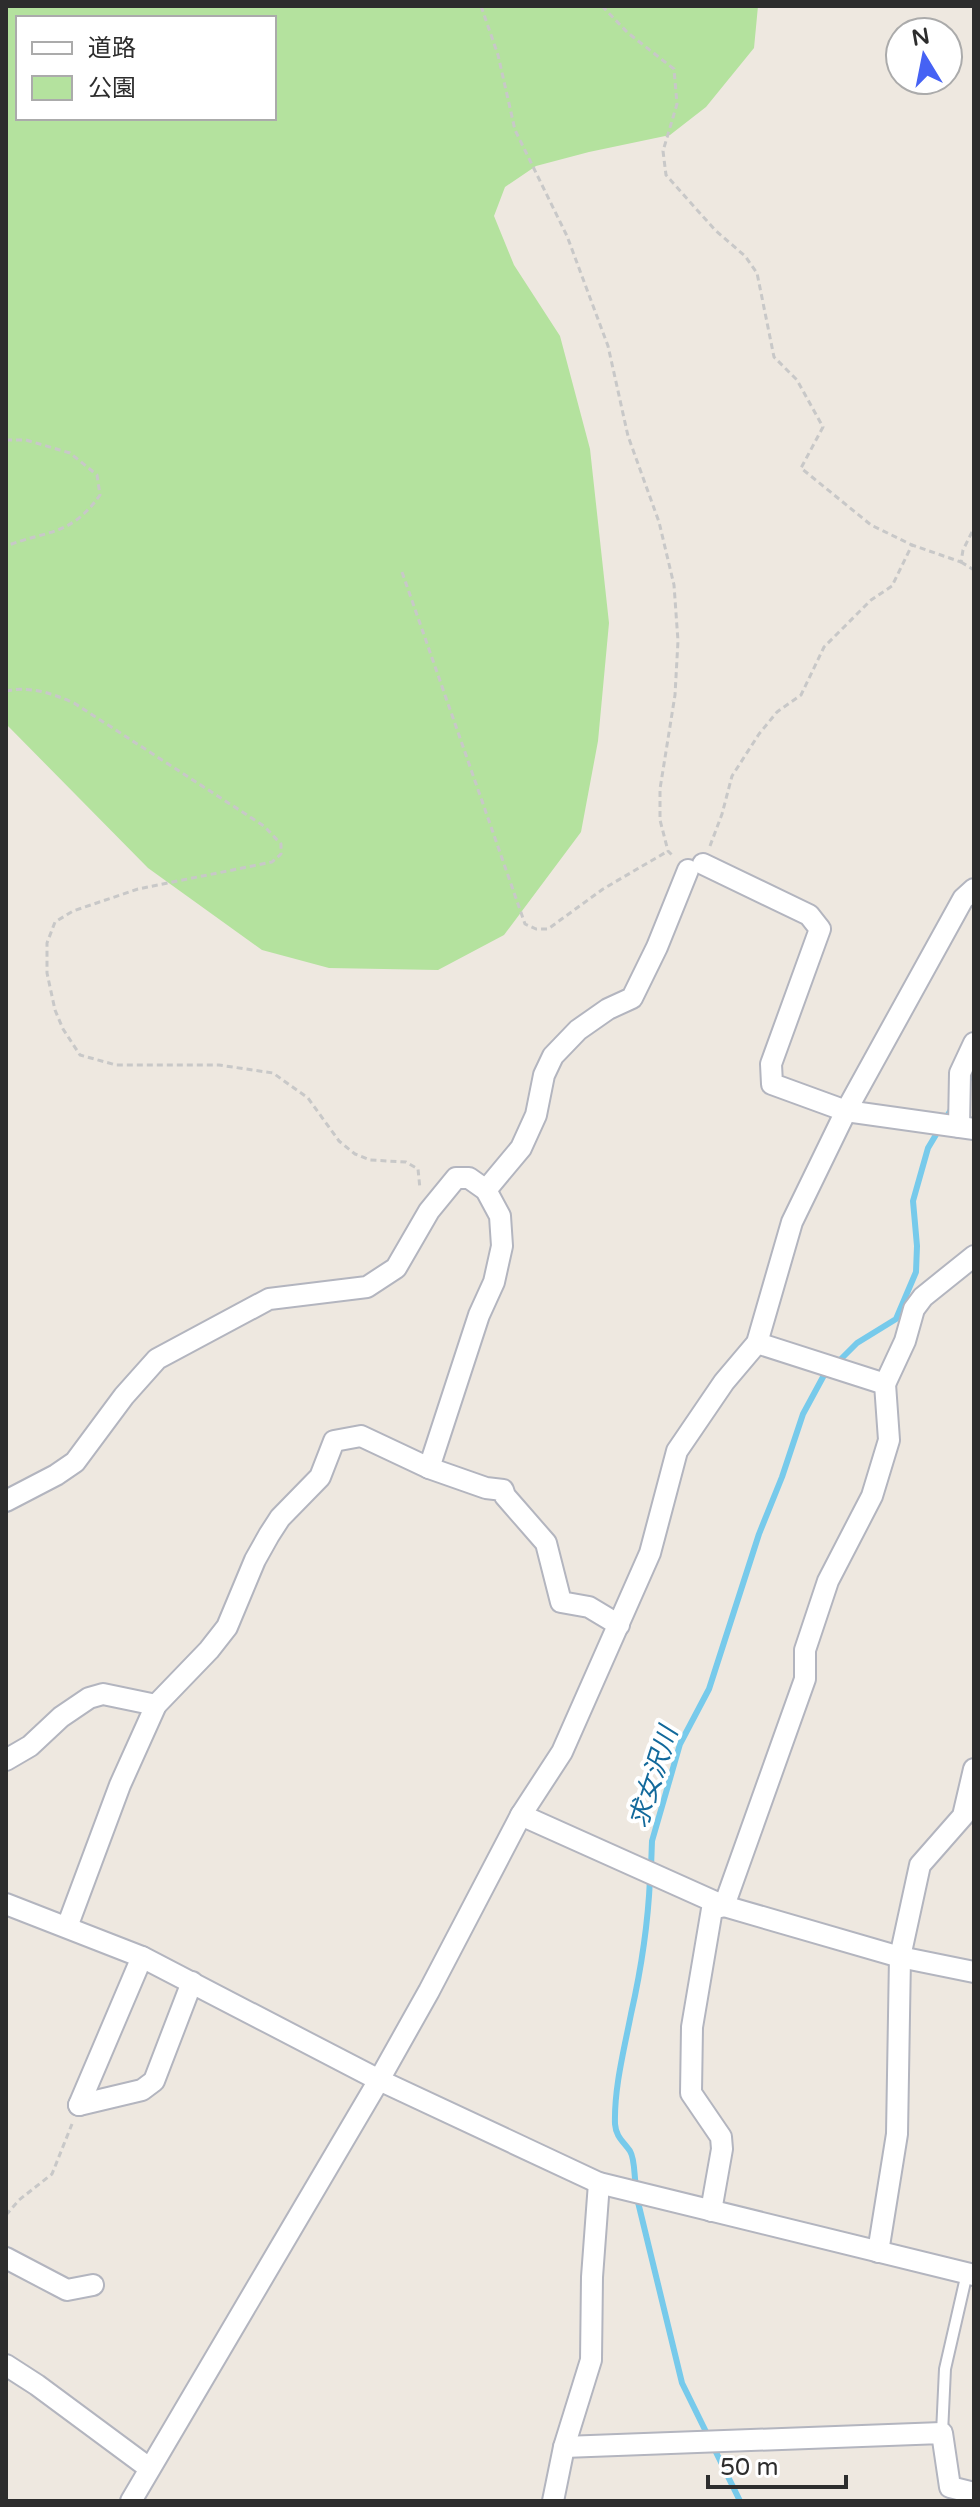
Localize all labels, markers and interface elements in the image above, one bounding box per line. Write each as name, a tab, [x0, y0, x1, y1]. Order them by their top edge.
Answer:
legend	[16, 16, 276, 120]
north arrow	[884, 16, 964, 96]
text: N	[910, 23, 932, 52]
text: 道路	[88, 34, 136, 63]
text: 公園	[88, 74, 136, 103]
water label: 求女沢川	[623, 1720, 685, 1831]
scale bar	[708, 2439, 846, 2489]
text: 50 m	[720, 2453, 778, 2482]

